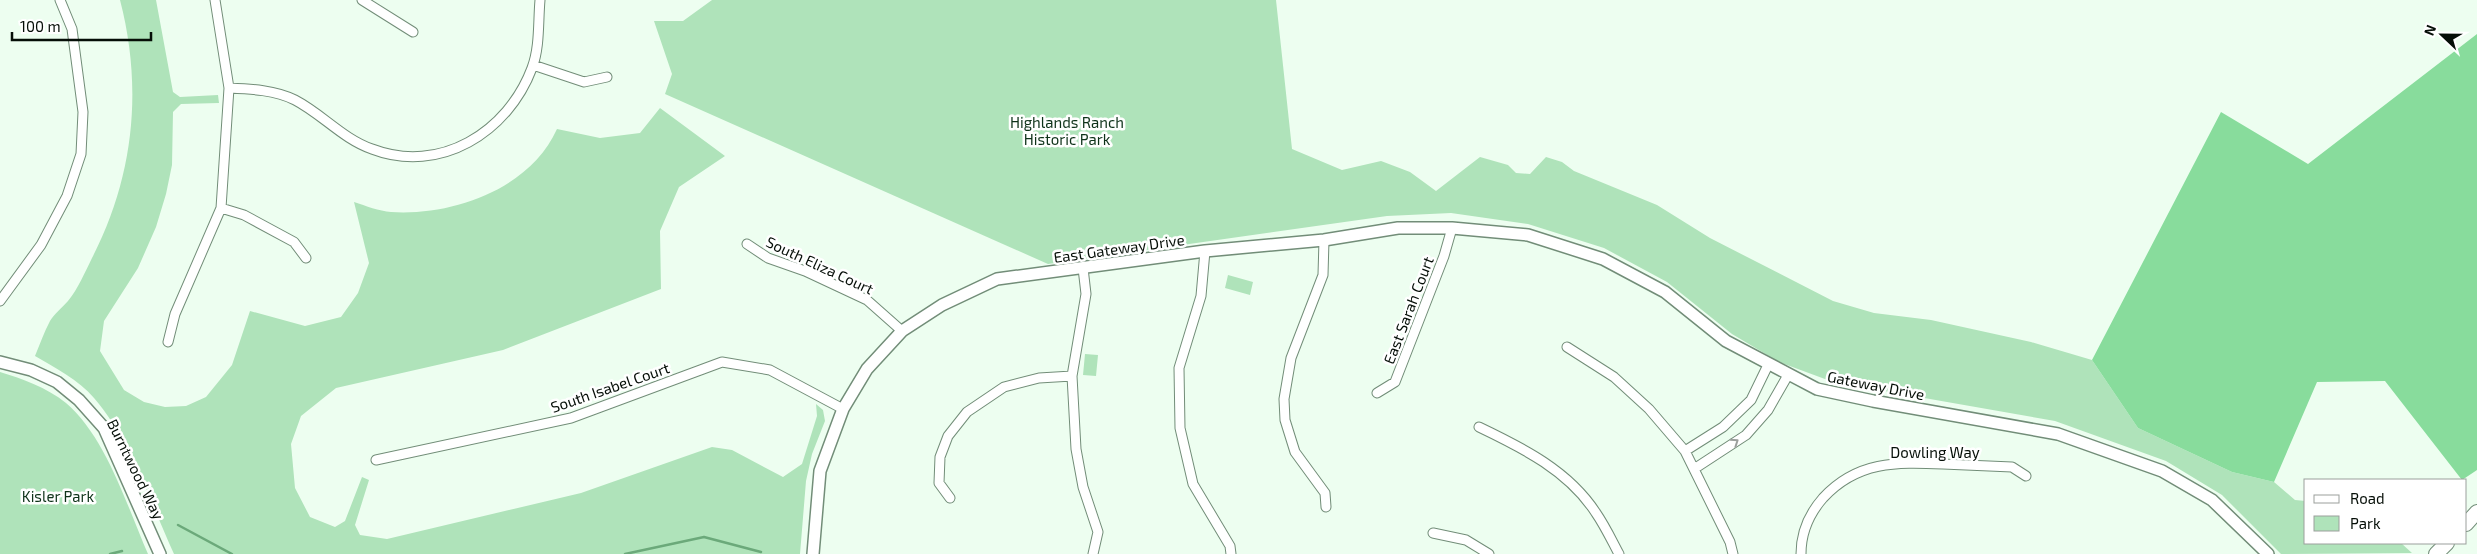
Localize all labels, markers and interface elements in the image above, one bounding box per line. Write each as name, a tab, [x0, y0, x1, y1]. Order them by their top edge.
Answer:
scale bar	[12, 10, 151, 42]
north arrow	[2417, 10, 2467, 60]
text: 100 m	[20, 17, 61, 35]
text: N	[2420, 22, 2439, 38]
park label: Highlands Ranch Historic Park	[1010, 113, 1124, 148]
street label: East Gateway Drive	[1052, 230, 1186, 266]
street label: South Eliza Court	[763, 232, 877, 298]
street label: East Sarah Court	[1379, 253, 1437, 366]
street label: South Isabel Court	[548, 358, 672, 416]
street label: Gateway Drive	[1826, 367, 1926, 403]
street label: Burntwood Way	[104, 416, 168, 522]
one-way arrow	[1729, 439, 1738, 449]
street label: Dowling Way	[1890, 443, 1980, 461]
legend	[2304, 479, 2467, 544]
park label: Kisler Park	[22, 487, 95, 505]
text: Road	[2350, 489, 2385, 507]
text: Park	[2350, 514, 2381, 532]

